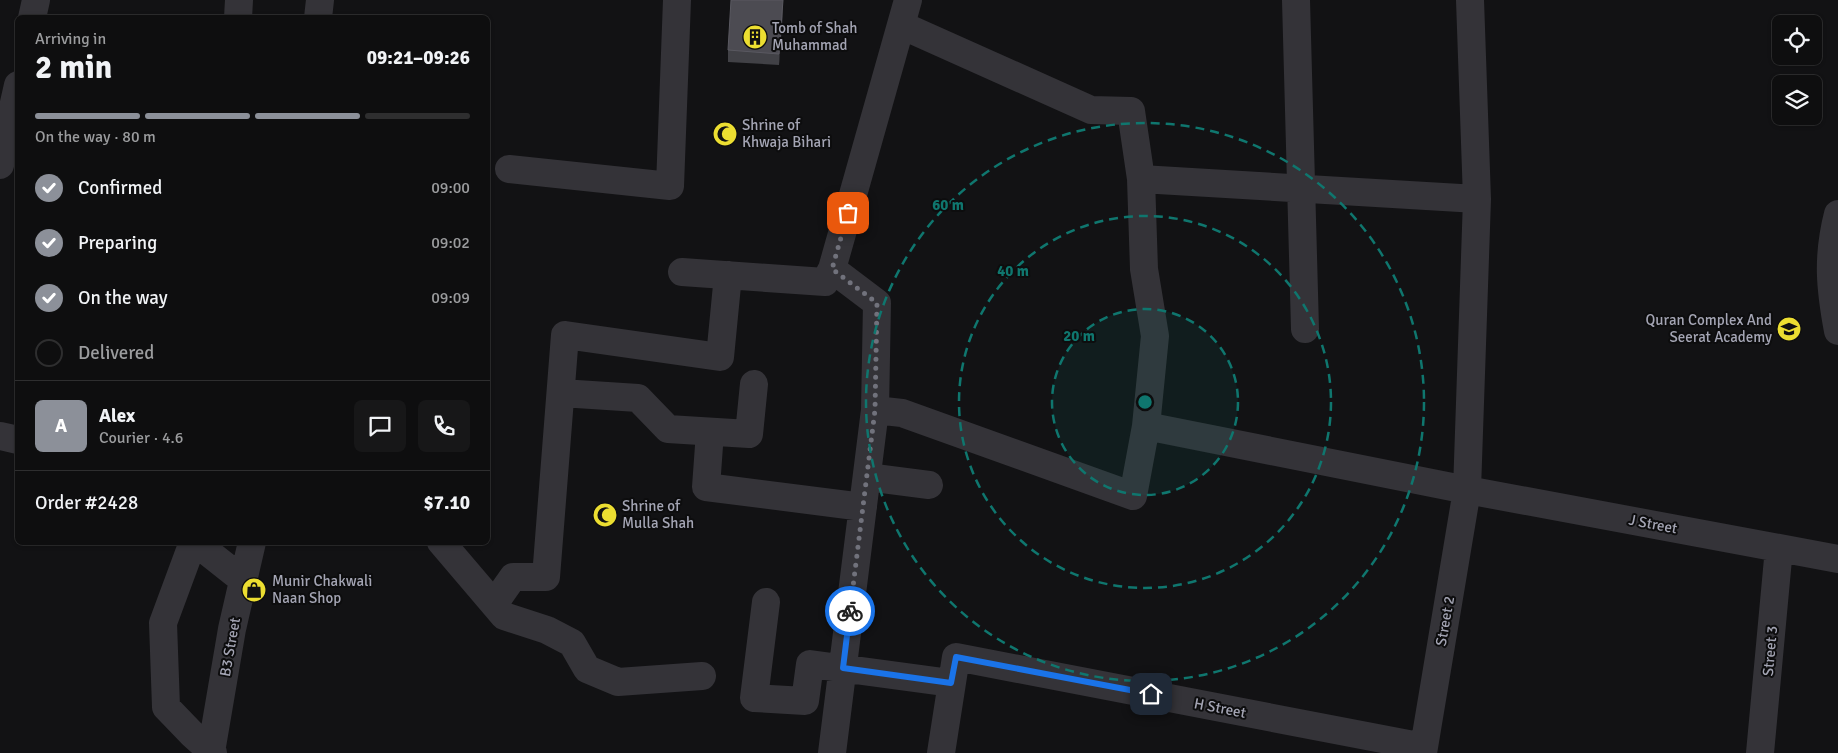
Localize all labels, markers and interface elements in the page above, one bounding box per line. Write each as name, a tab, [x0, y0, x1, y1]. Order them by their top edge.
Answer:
map controls	[1772, 15, 1822, 125]
button: locate	[1772, 15, 1822, 65]
place label: Tomb of Shah Muhammad	[772, 19, 857, 54]
building icon: Tomb of Shah Muhammad	[742, 24, 768, 50]
text: Arriving in	[35, 29, 106, 49]
text: 09:21–09:26	[367, 46, 470, 70]
text: 2 min	[35, 48, 112, 87]
button: layers	[1772, 75, 1822, 125]
place label: Shrine of Khwaja Bihari	[742, 116, 831, 151]
mosque icon: Shrine of Khwaja Bihari	[712, 121, 738, 147]
text: On the way · 80 m	[35, 127, 156, 147]
icon: check	[35, 174, 63, 202]
text: Confirmed	[78, 176, 162, 200]
text: 09:00	[431, 178, 470, 198]
pin	[827, 192, 869, 234]
text: 60 m	[932, 196, 964, 214]
icon: bag	[834, 199, 862, 227]
icon: check	[35, 229, 63, 257]
text: Preparing	[78, 231, 157, 255]
text: 09:02	[431, 233, 470, 253]
text: 40 m	[997, 262, 1029, 280]
icon: check	[35, 284, 63, 312]
text: On the way	[78, 286, 168, 310]
text: 09:09	[431, 288, 470, 308]
place label: Quran Complex And Seerat Academy	[1646, 311, 1772, 346]
school or university icon: Quran Complex And Seerat Academy	[1776, 316, 1802, 342]
text: 20 m	[1063, 327, 1095, 345]
text: Delivered	[78, 341, 154, 365]
centre of rings	[1136, 393, 1154, 411]
button: chat	[354, 400, 406, 452]
button: phone	[418, 400, 470, 452]
text: Alex	[99, 404, 135, 428]
text: A	[55, 414, 67, 438]
text: Courier · 4.6	[99, 428, 183, 448]
text: Order #2428	[35, 491, 138, 515]
text: $7.10	[424, 491, 470, 515]
place label: Shrine of Mulla Shah	[622, 497, 694, 532]
mosque icon: Shrine of Mulla Shah	[592, 502, 618, 528]
street label: J Street	[1627, 510, 1679, 538]
place label: Munir Chakwali Naan Shop	[272, 572, 372, 607]
shop icon: Munir Chakwali Naan Shop	[241, 577, 267, 603]
courier	[825, 586, 875, 636]
street label: Street 2	[1432, 595, 1458, 647]
icon: bike	[836, 597, 864, 625]
street label: B3 Street	[216, 616, 244, 678]
street label: Street 3	[1759, 625, 1781, 677]
pin	[1130, 673, 1172, 715]
icon: home	[1137, 680, 1165, 708]
street label: H Street	[1193, 694, 1247, 722]

